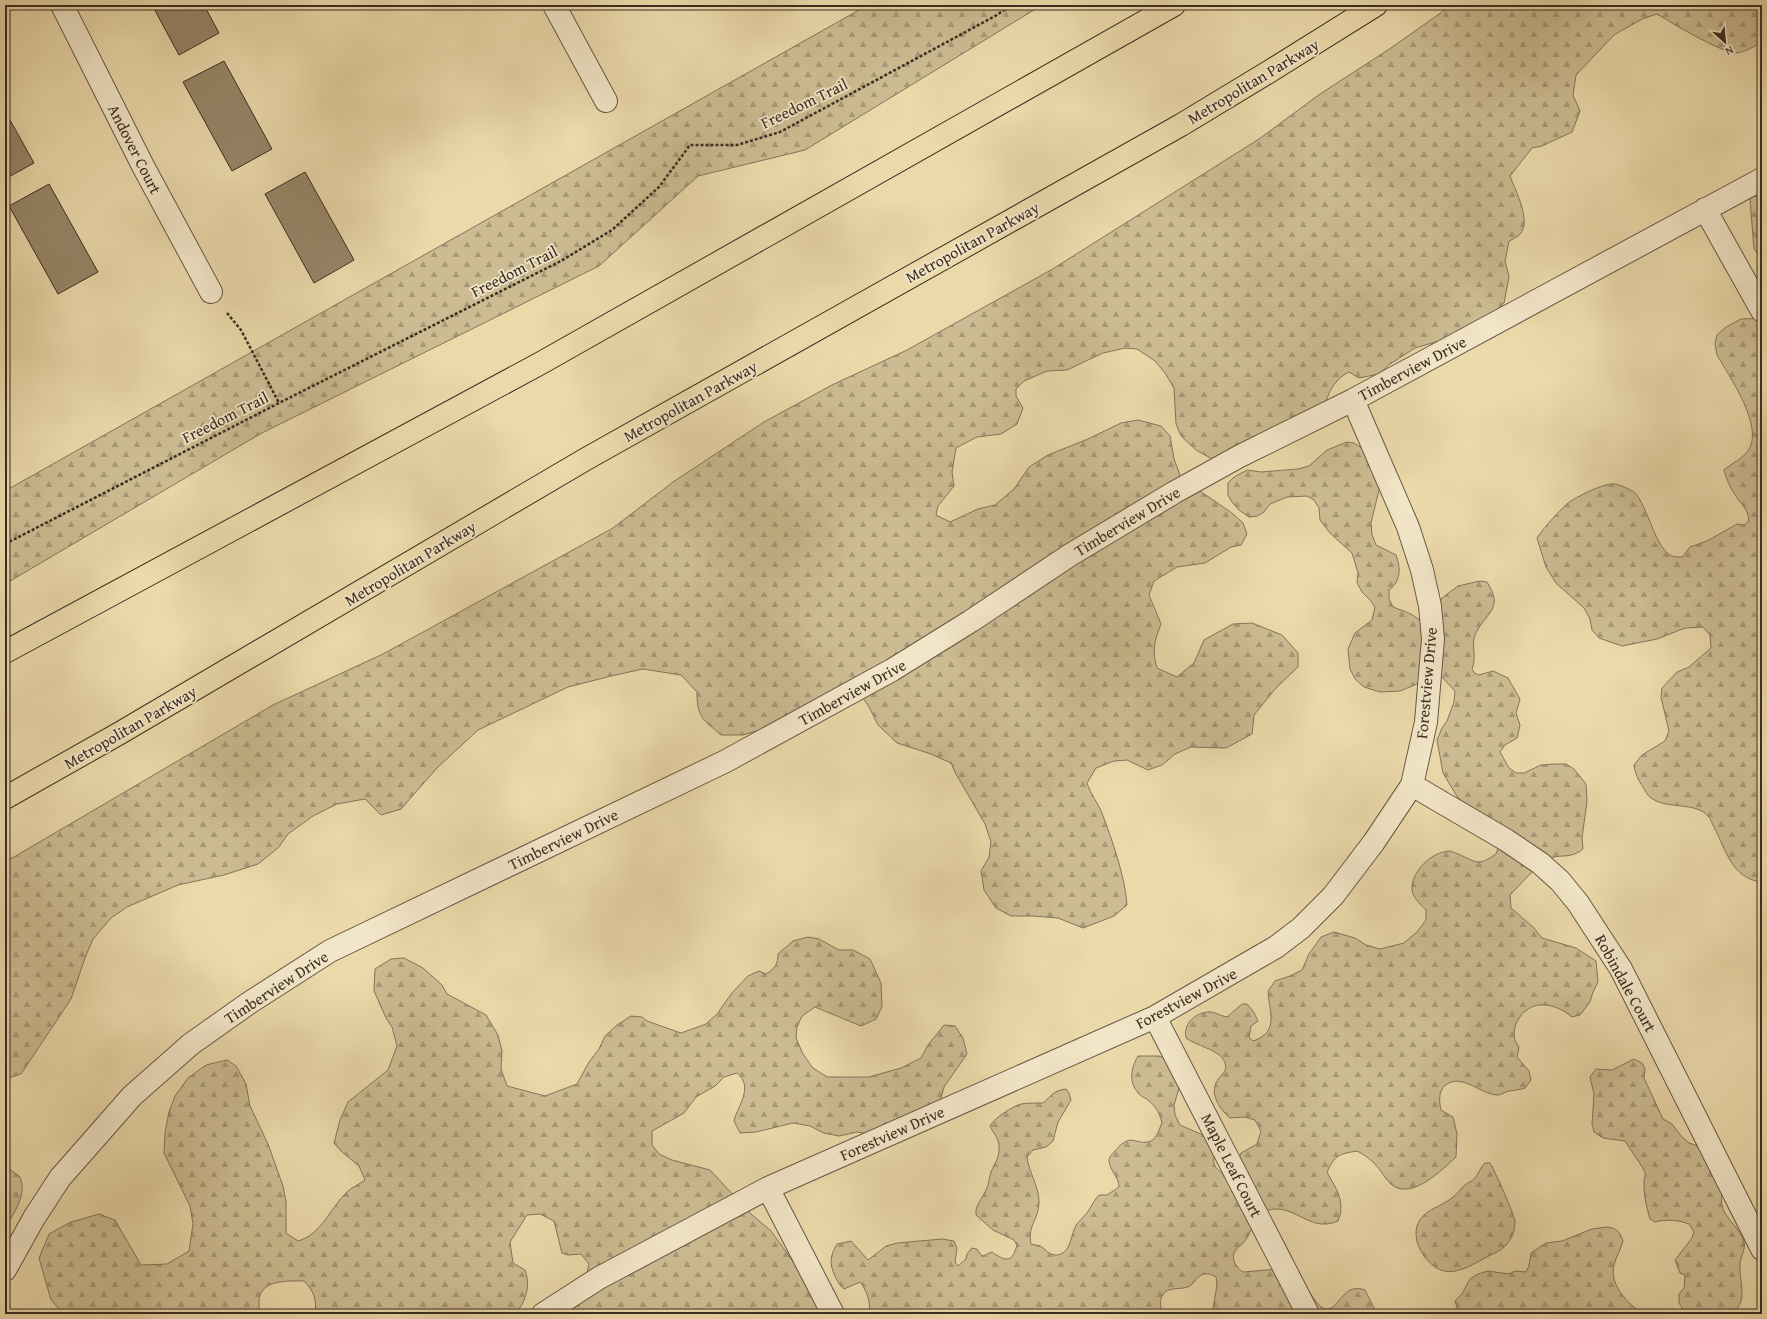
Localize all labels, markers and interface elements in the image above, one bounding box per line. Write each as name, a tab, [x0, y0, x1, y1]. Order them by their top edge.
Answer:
north arrow	[1705, 22, 1745, 62]
street label: Metropolitan Parkway	[1183, 32, 1323, 130]
text: N	[1722, 42, 1736, 60]
street label: Freedom Trail	[756, 71, 852, 134]
street label: Andover Court	[102, 100, 168, 198]
street label: Metropolitan Parkway	[901, 195, 1043, 289]
street label: Freedom Trail	[466, 239, 562, 303]
street label: Timberview Drive	[1354, 329, 1470, 407]
street label: Metropolitan Parkway	[619, 354, 761, 448]
street label: Freedom Trail	[177, 385, 273, 449]
street label: Timberview Drive	[1070, 480, 1184, 562]
street label: Metropolitan Parkway	[340, 514, 480, 612]
street label: Forestview Drive	[1409, 626, 1443, 740]
street label: Timberview Drive	[794, 652, 910, 732]
street label: Metropolitan Parkway	[59, 679, 201, 775]
street label: Timberview Drive	[504, 802, 622, 876]
street label: Robindale Court	[1589, 930, 1663, 1037]
street label: Timberview Drive	[219, 944, 333, 1030]
street label: Forestview Drive	[1131, 961, 1241, 1035]
street label: Forestview Drive	[836, 1099, 948, 1167]
street label: Maple Leaf Court	[1195, 1109, 1269, 1222]

